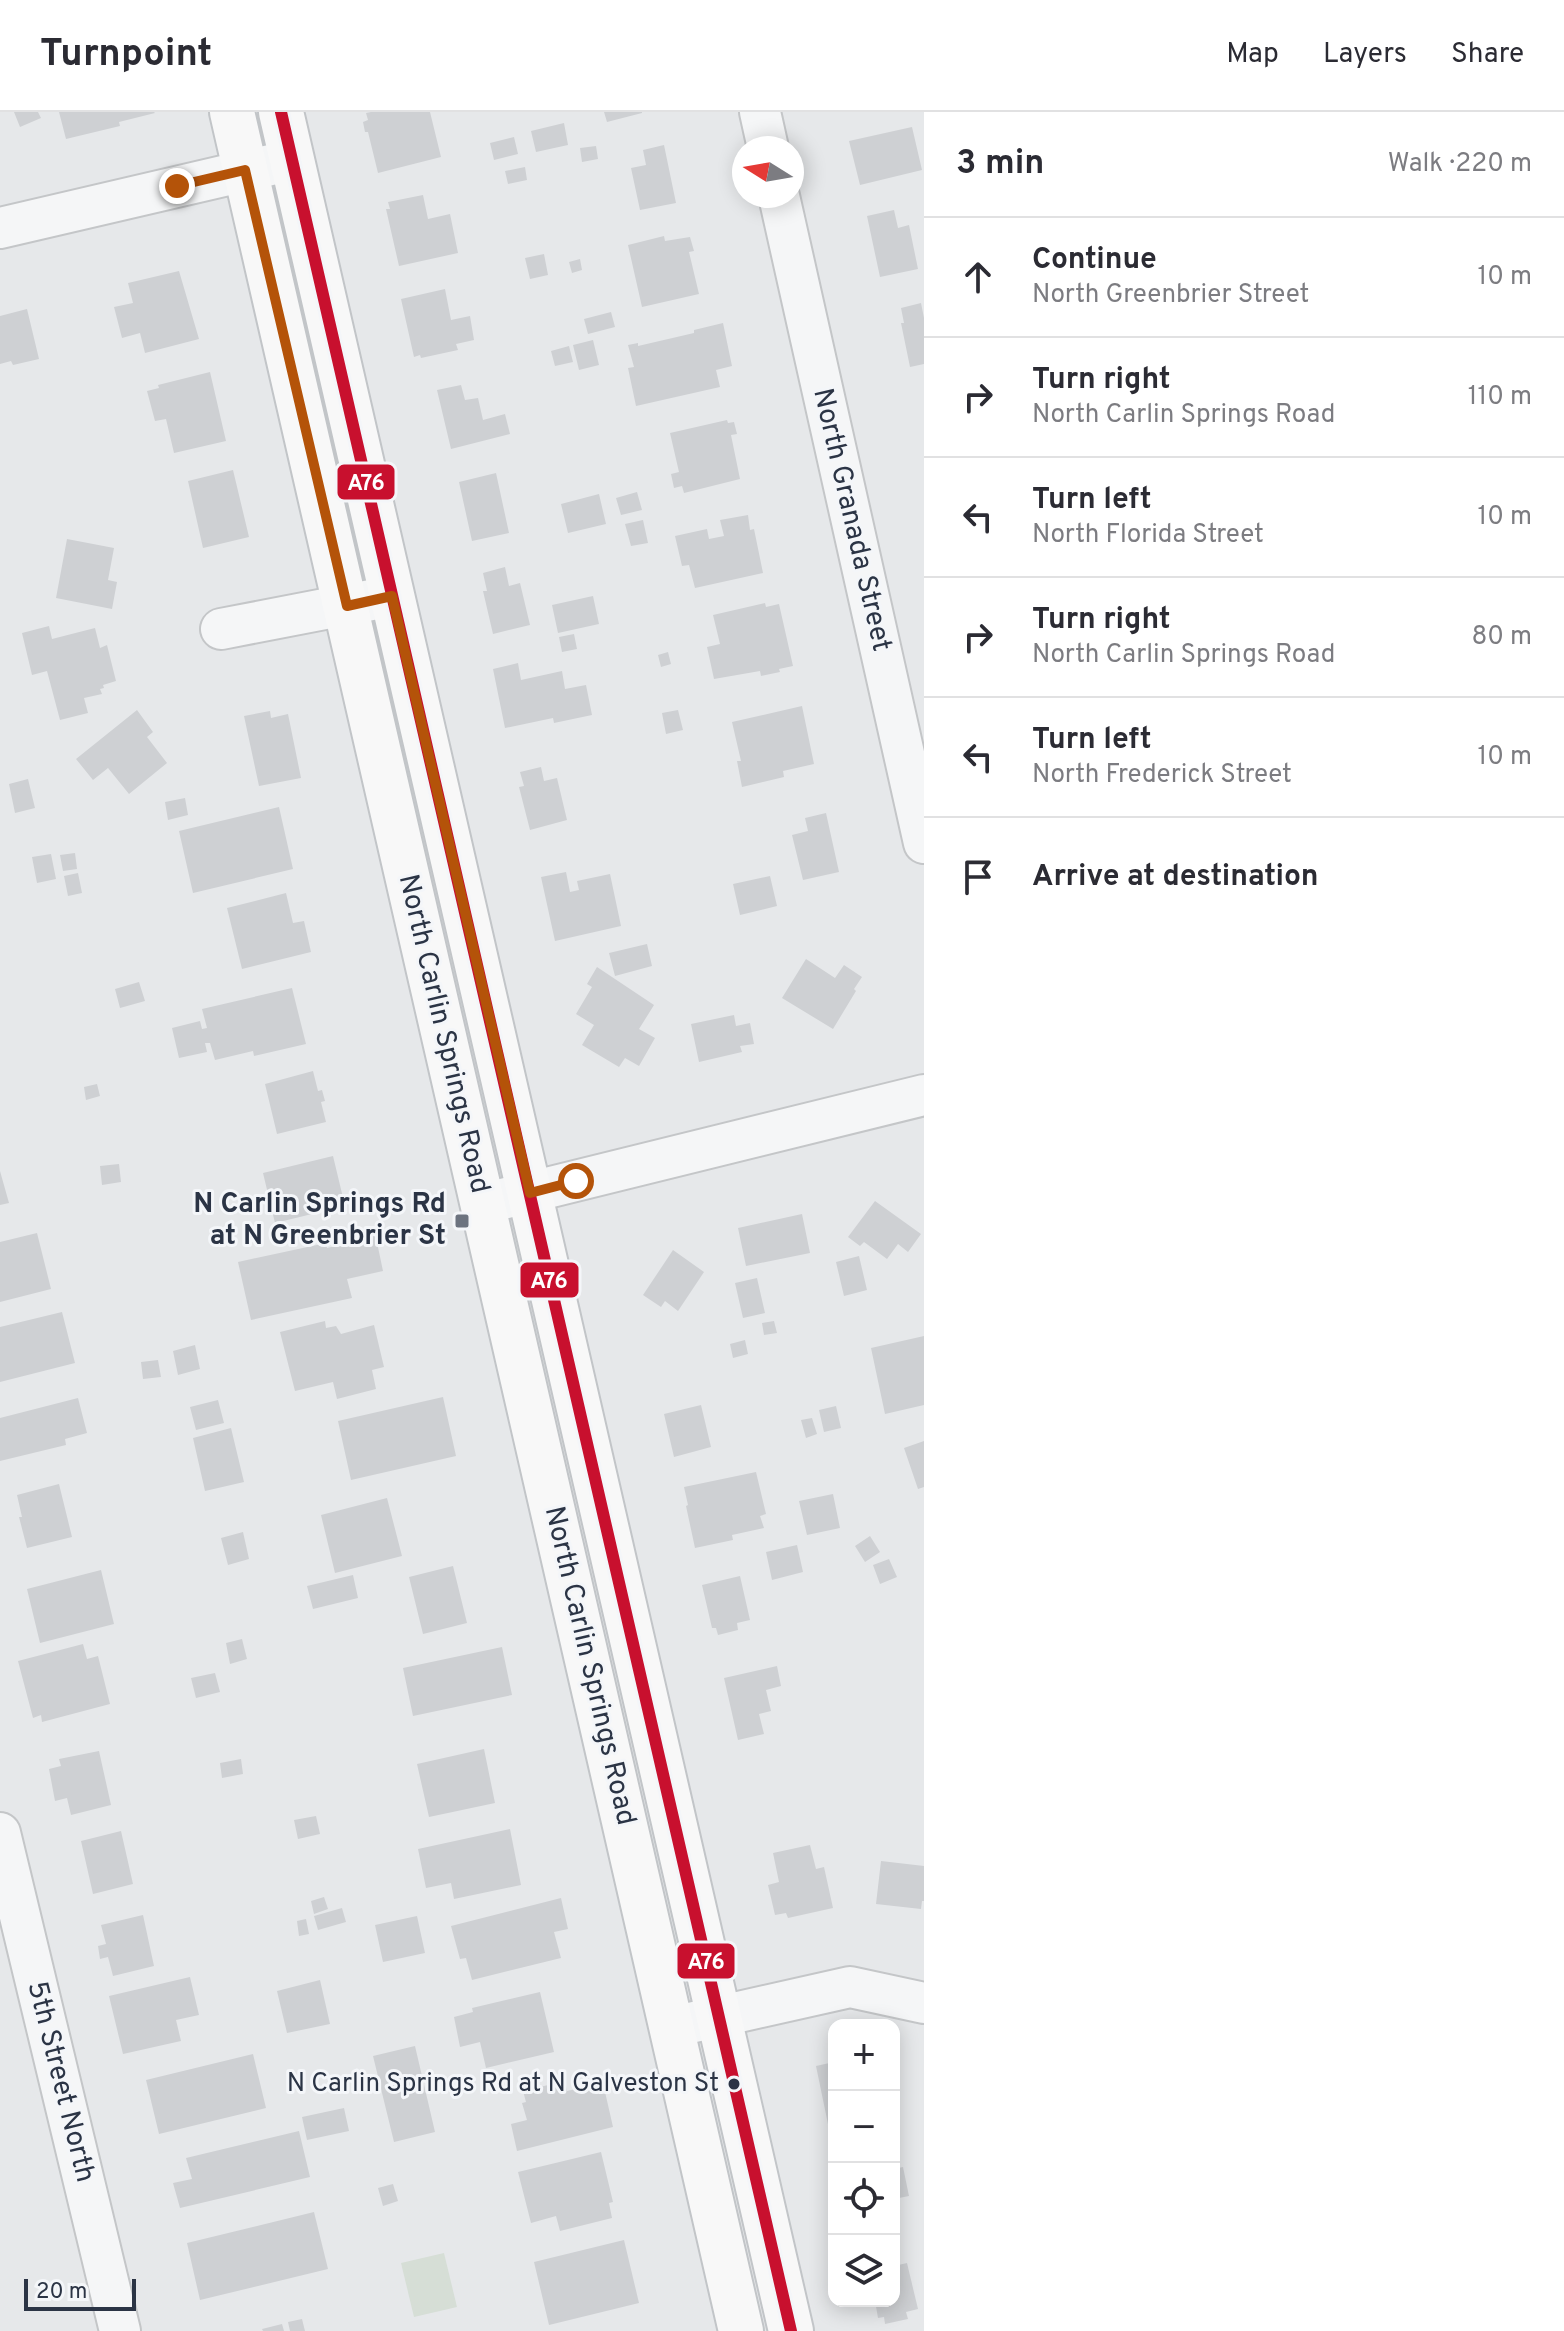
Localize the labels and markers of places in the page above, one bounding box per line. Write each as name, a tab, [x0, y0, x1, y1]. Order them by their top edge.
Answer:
place label: N Carlin Springs Rd at N Greenbrier St	[193, 1187, 446, 1255]
marker: N Carlin Springs Rd at N Greenbrier St	[453, 1212, 471, 1230]
place label: N Carlin Springs Rd at N Galveston St	[287, 2068, 719, 2101]
marker: N Carlin Springs Rd at N Galveston St	[726, 2076, 742, 2092]

